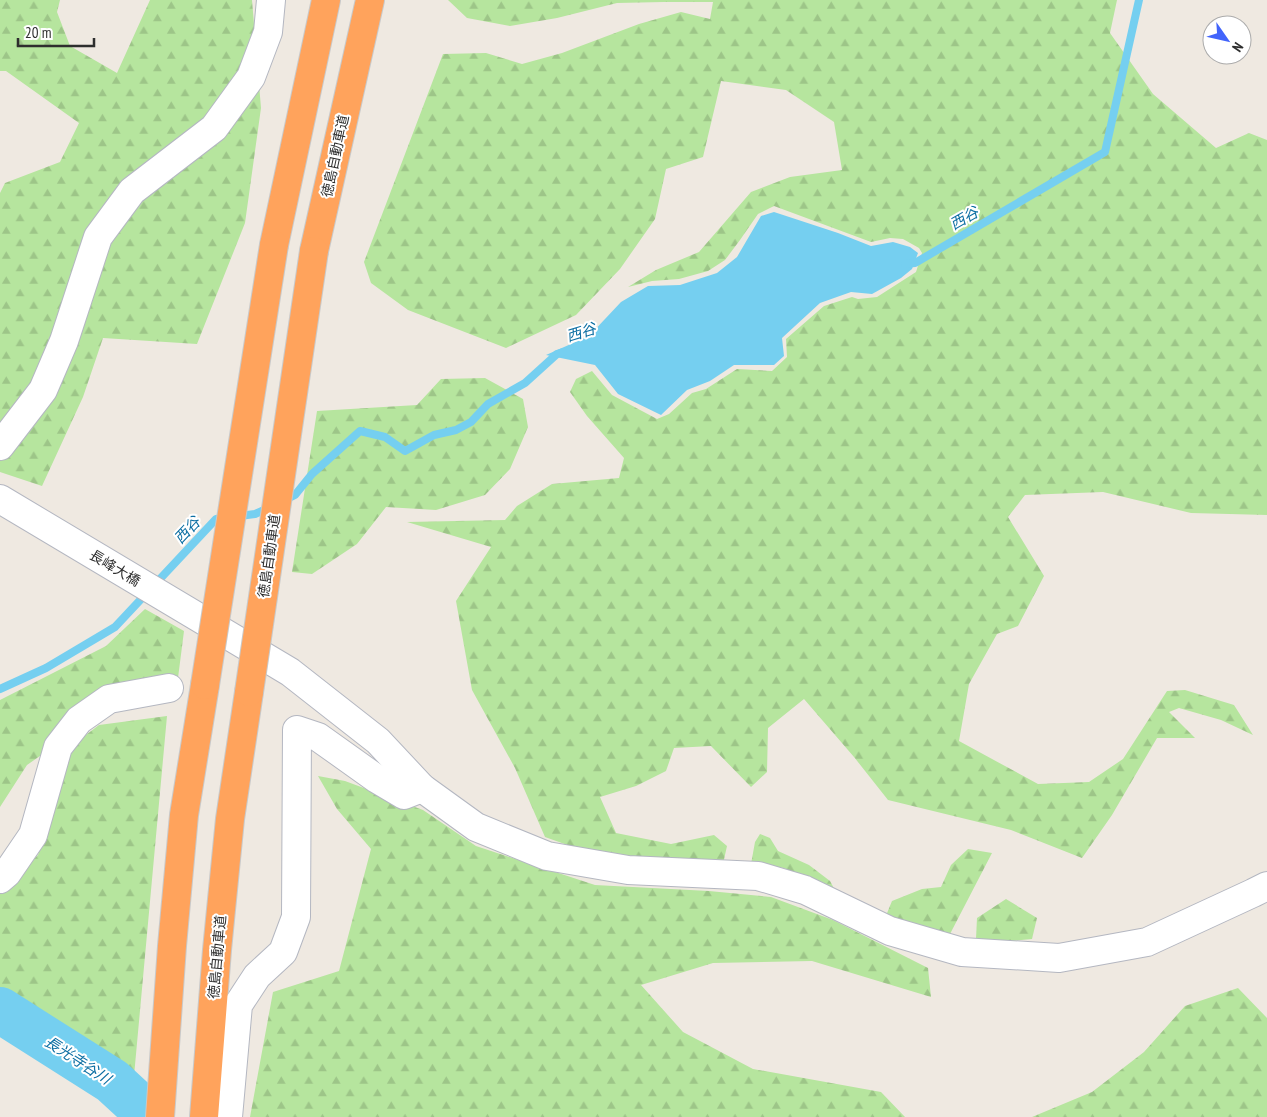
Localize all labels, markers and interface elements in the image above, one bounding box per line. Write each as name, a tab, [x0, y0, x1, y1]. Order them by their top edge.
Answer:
scale bar	[18, 15, 94, 47]
north arrow	[1202, 15, 1252, 65]
text: 20 m	[25, 23, 51, 42]
text: N	[1228, 39, 1247, 55]
street label: 徳島自動車道	[317, 113, 353, 199]
water label: 西谷	[946, 201, 983, 234]
water label: 西谷	[564, 318, 600, 345]
water label: 西谷	[170, 511, 206, 547]
street label: 徳島自動車道	[254, 513, 284, 599]
street label: 長峰大橋	[86, 546, 144, 590]
street label: 徳島自動車道	[204, 914, 230, 1000]
water label: 長光寺谷川	[41, 1032, 116, 1089]

